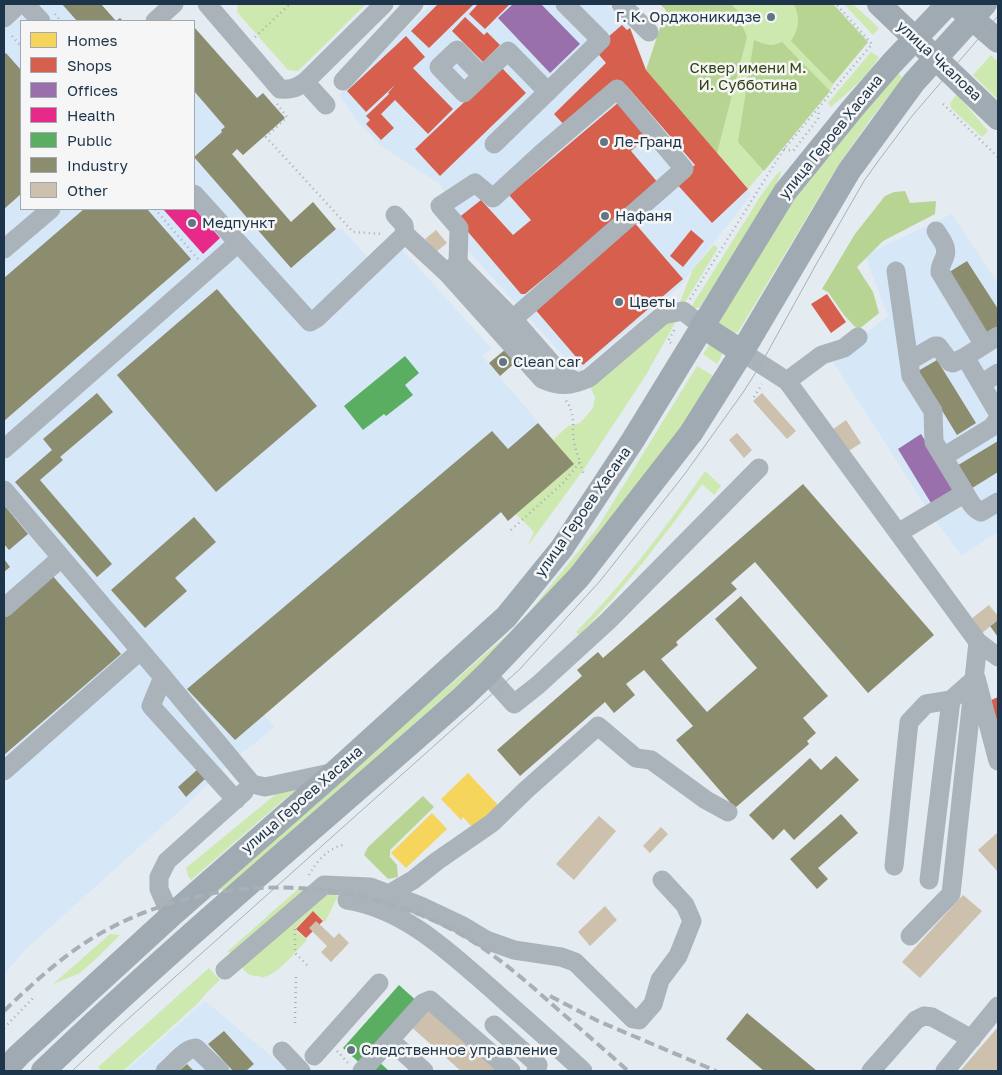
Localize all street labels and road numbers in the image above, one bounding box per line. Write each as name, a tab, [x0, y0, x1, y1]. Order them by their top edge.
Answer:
street label: улица Чкалова	[893, 17, 985, 105]
street label: улица Героев Хасана	[775, 71, 887, 203]
street label: улица Героев Хасана	[531, 443, 635, 581]
street label: улица Героев Хасана	[238, 742, 366, 858]

